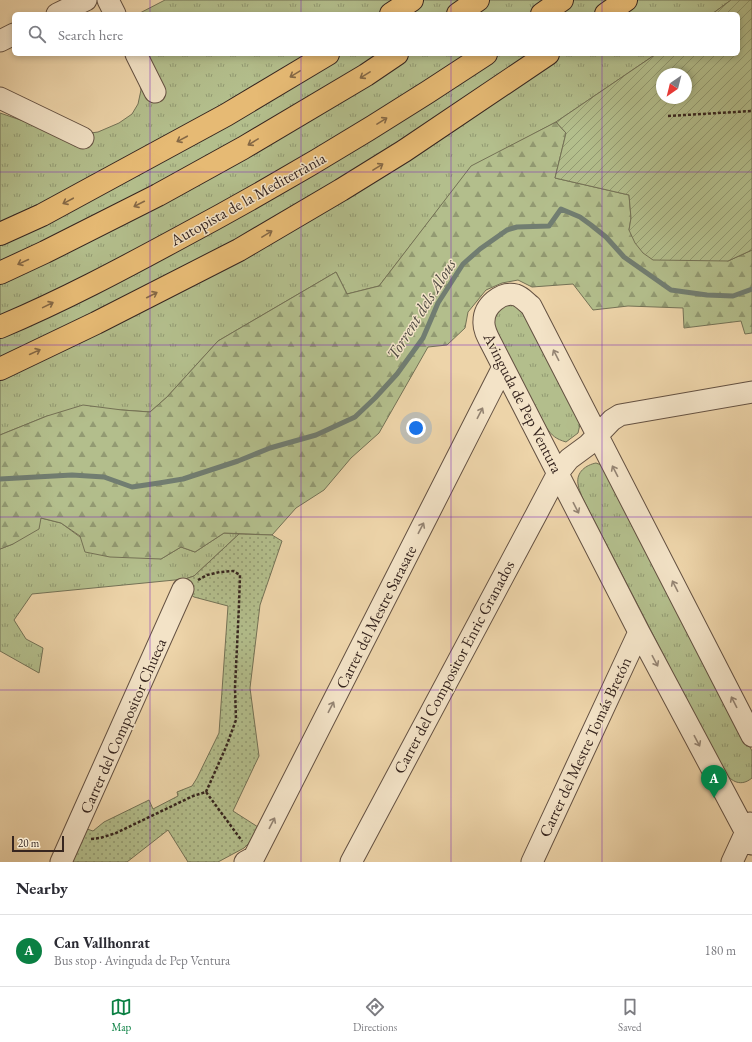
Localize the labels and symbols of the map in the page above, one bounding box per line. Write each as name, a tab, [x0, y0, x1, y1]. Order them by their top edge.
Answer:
north arrow	[656, 68, 692, 104]
one-way arrow	[289, 71, 301, 79]
one-way arrow	[359, 72, 371, 80]
one-way arrow	[376, 116, 388, 124]
one-way arrow	[177, 136, 189, 144]
one-way arrow	[247, 138, 259, 146]
street label: Autopista de la Mediterrània	[166, 147, 330, 251]
one-way arrow	[372, 163, 383, 171]
one-way arrow	[62, 198, 74, 205]
one-way arrow	[133, 201, 145, 209]
one-way arrow	[261, 229, 273, 237]
water label: Torrent dels Alous	[381, 254, 461, 364]
one-way arrow	[17, 259, 29, 266]
one-way arrow	[146, 291, 158, 298]
one-way arrow	[42, 301, 54, 308]
street label: Avinguda de Pep Ventura	[478, 328, 568, 477]
one-way arrow	[29, 348, 41, 355]
one-way arrow	[551, 349, 559, 361]
one-way arrow	[477, 407, 484, 419]
your location	[406, 418, 426, 438]
one-way arrow	[611, 465, 618, 477]
one-way arrow	[573, 501, 580, 513]
one-way arrow	[418, 523, 425, 535]
street label: Carrer del Mestre Sarasate	[331, 542, 421, 692]
street label: Carrer del Compositor Enric Granados	[389, 557, 519, 777]
one-way arrow	[670, 580, 678, 592]
street label: Carrer del Compositor Chueca	[75, 634, 171, 817]
street label: Carrer del Mestre Tomás Bretón	[534, 653, 636, 840]
one-way arrow	[651, 654, 659, 666]
one-way arrow	[730, 696, 737, 708]
one-way arrow	[327, 701, 335, 713]
one-way arrow	[694, 735, 702, 747]
pin: A	[701, 765, 727, 798]
one-way arrow	[268, 817, 276, 829]
scale bar	[12, 834, 64, 853]

